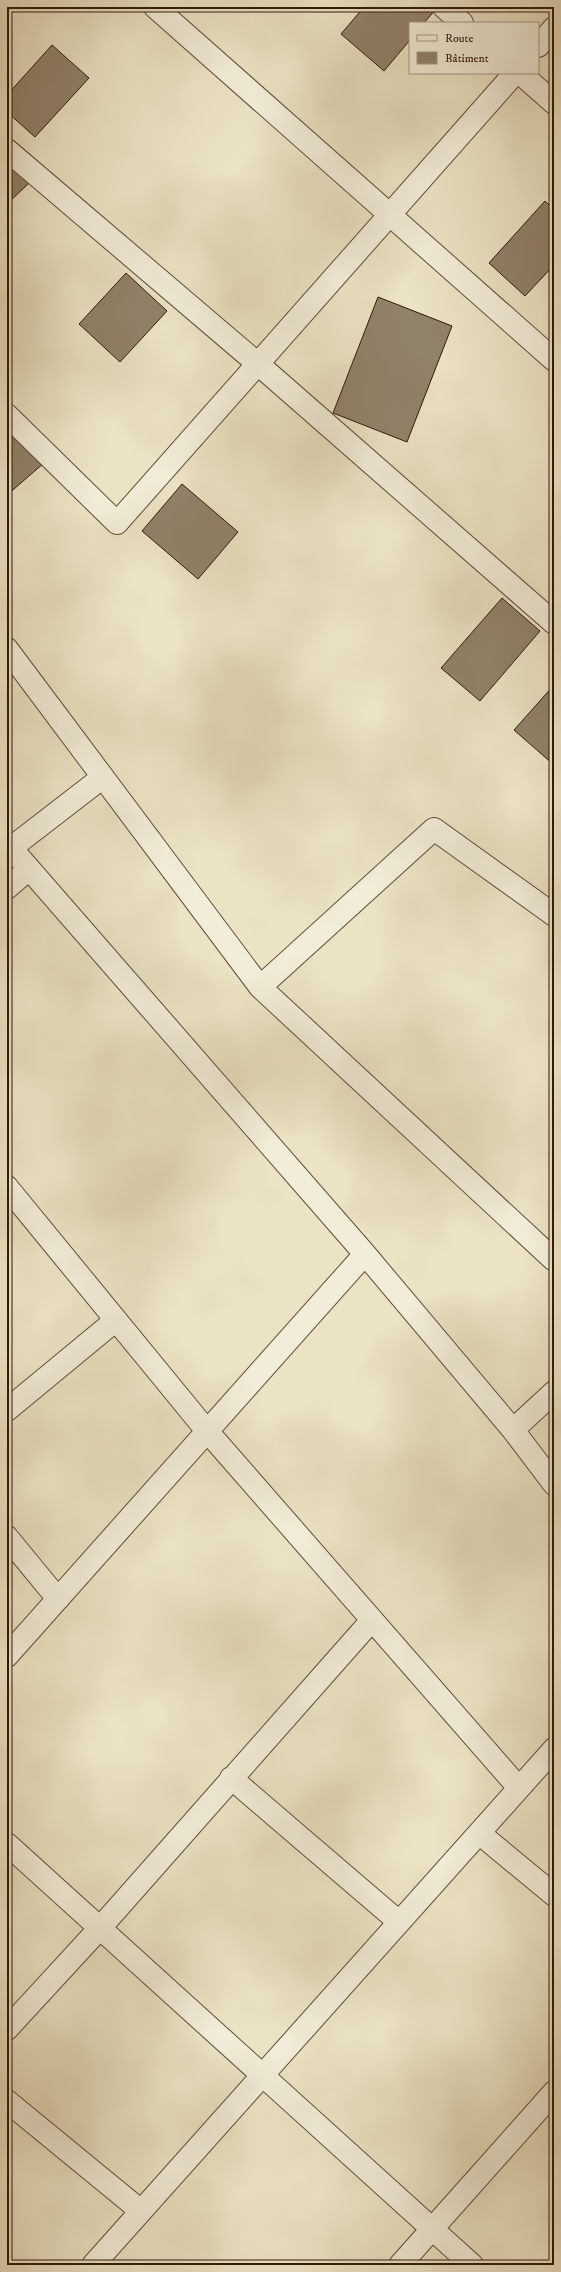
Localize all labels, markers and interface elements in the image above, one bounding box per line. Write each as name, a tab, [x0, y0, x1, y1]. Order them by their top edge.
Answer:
legend	[409, 22, 539, 74]
text: Route	[445, 31, 473, 46]
text: Bâtiment	[445, 51, 489, 66]

